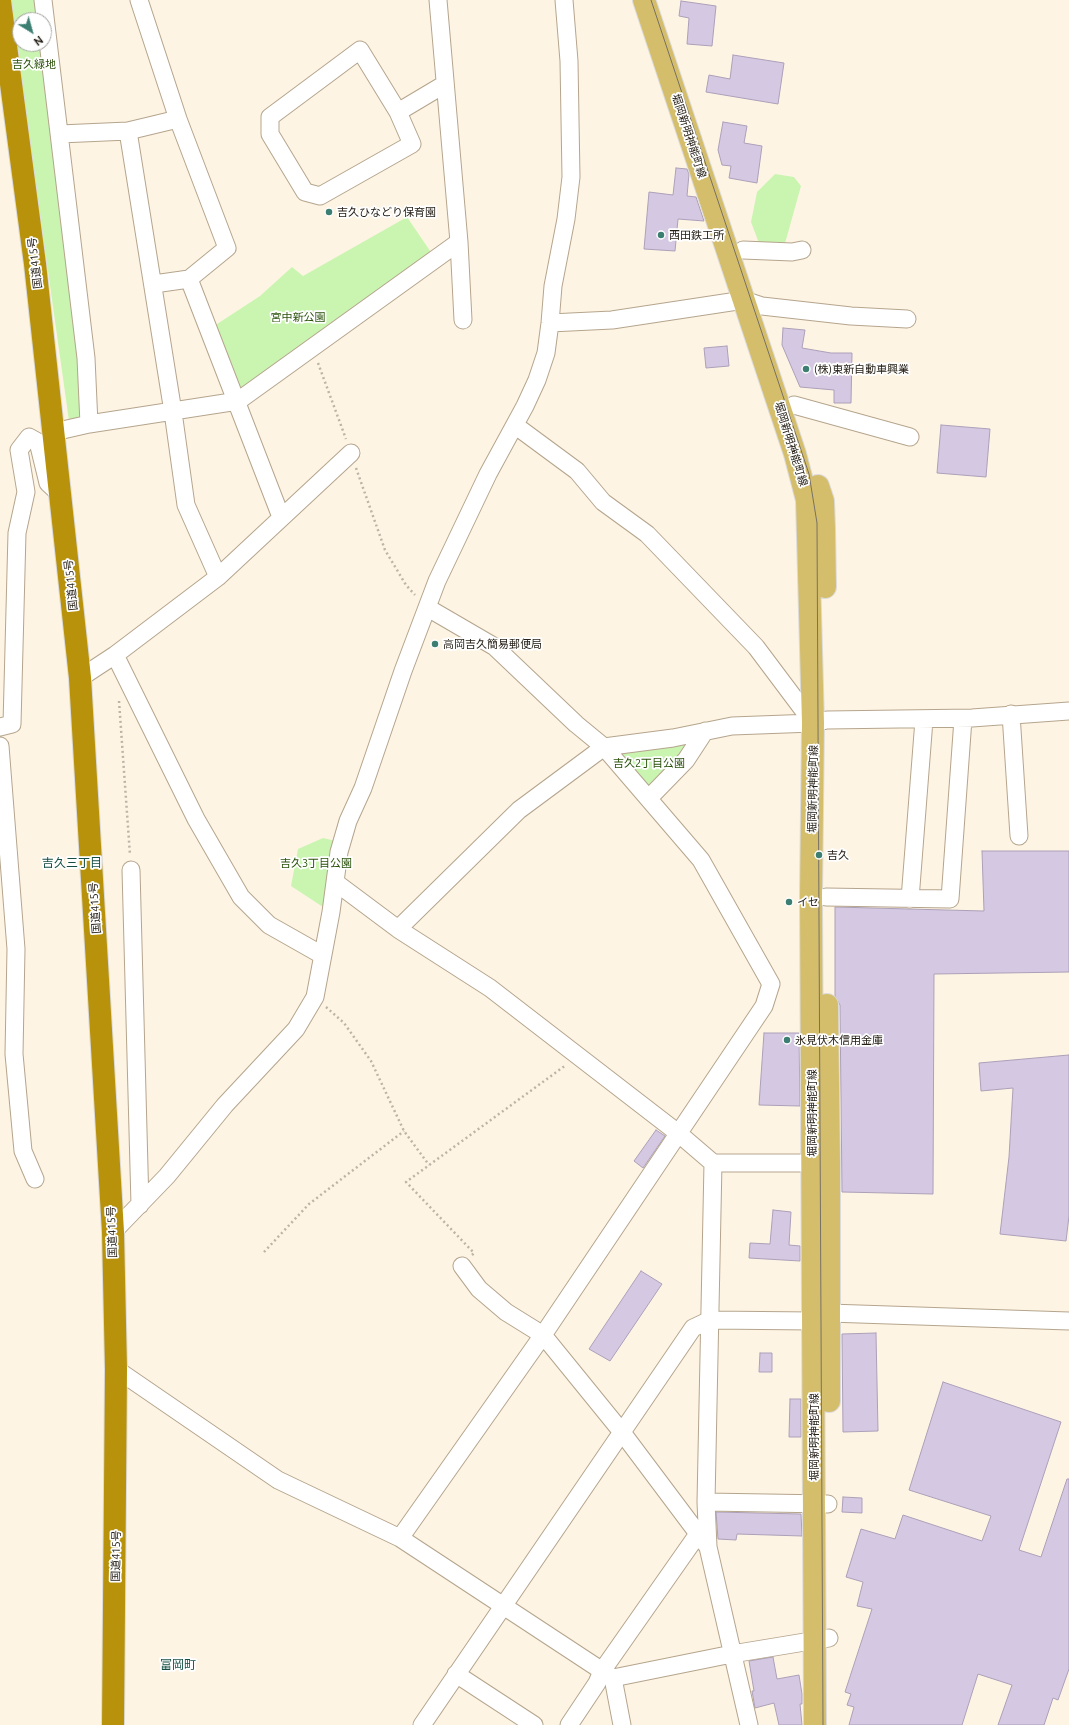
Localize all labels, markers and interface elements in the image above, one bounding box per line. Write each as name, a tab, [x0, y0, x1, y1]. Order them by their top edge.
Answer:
north arrow	[12, 12, 52, 52]
text: N	[32, 34, 46, 48]
park label: 吉久緑地	[12, 57, 56, 71]
street label: 堀岡新明神能町線	[669, 92, 709, 180]
place label: 吉久ひなどり保育園	[337, 205, 436, 219]
marker: 吉久ひなどり保育園	[324, 207, 334, 217]
place label: 西田鉄工所	[669, 228, 724, 242]
marker: 西田鉄工所	[656, 230, 666, 240]
street label: 国道415号	[25, 237, 45, 289]
park label: 宮中新公園	[271, 310, 325, 324]
place label: (株)東新自動車興業	[814, 362, 909, 376]
marker: (株)東新自動車興業	[801, 364, 811, 374]
street label: 堀岡新明神能町線	[772, 400, 810, 488]
street label: 国道415号	[62, 559, 80, 611]
place label: 高岡吉久簡易郵便局	[443, 637, 542, 651]
marker: 高岡吉久簡易郵便局	[430, 639, 440, 649]
street label: 堀岡新明神能町線	[806, 745, 820, 833]
park label: 吉久2丁目公園	[613, 756, 685, 770]
place label: 吉久	[827, 848, 849, 862]
marker: 吉久	[814, 850, 824, 860]
district label: 吉久三丁目	[42, 856, 102, 870]
park label: 吉久3丁目公園	[280, 856, 352, 870]
street label: 国道415号	[87, 882, 103, 934]
place label: イセ	[797, 895, 819, 909]
marker: イセ	[784, 897, 794, 907]
place label: 氷見伏木信用金庫	[795, 1033, 883, 1047]
marker: 氷見伏木信用金庫	[782, 1035, 792, 1045]
street label: 堀岡新明神能町線	[805, 1069, 819, 1157]
street label: 国道415号	[105, 1206, 119, 1258]
street label: 堀岡新明神能町線	[807, 1393, 821, 1481]
street label: 国道415号	[109, 1530, 123, 1582]
district label: 富岡町	[160, 1658, 196, 1672]

